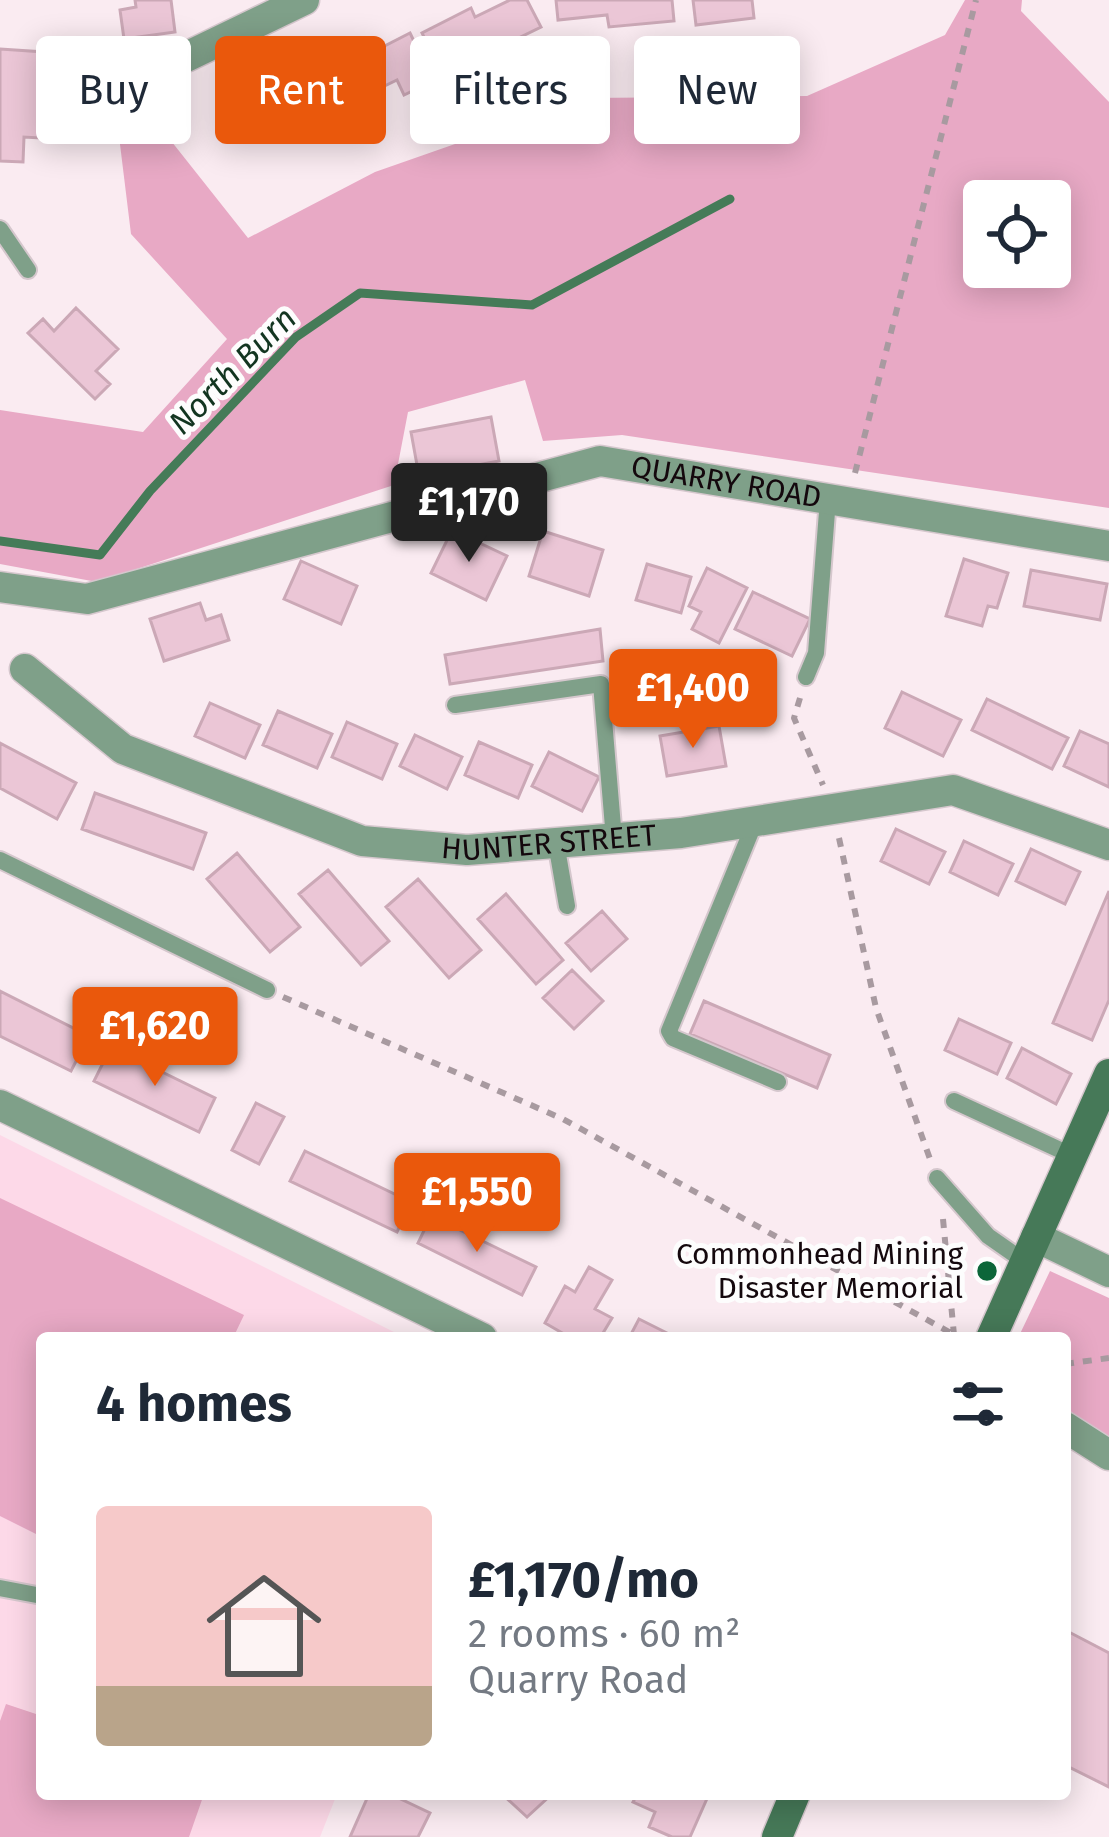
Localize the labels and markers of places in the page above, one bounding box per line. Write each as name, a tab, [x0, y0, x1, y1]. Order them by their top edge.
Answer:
pin: £1,170	[371, 463, 567, 565]
pin: £1,400	[595, 649, 791, 751]
pin: £1,620	[57, 987, 253, 1089]
pin: £1,550	[379, 1153, 575, 1255]
place label: Commonhead Mining Disaster Memorial	[676, 1236, 963, 1306]
marker: Commonhead Mining Disaster Memorial	[974, 1258, 1000, 1284]

